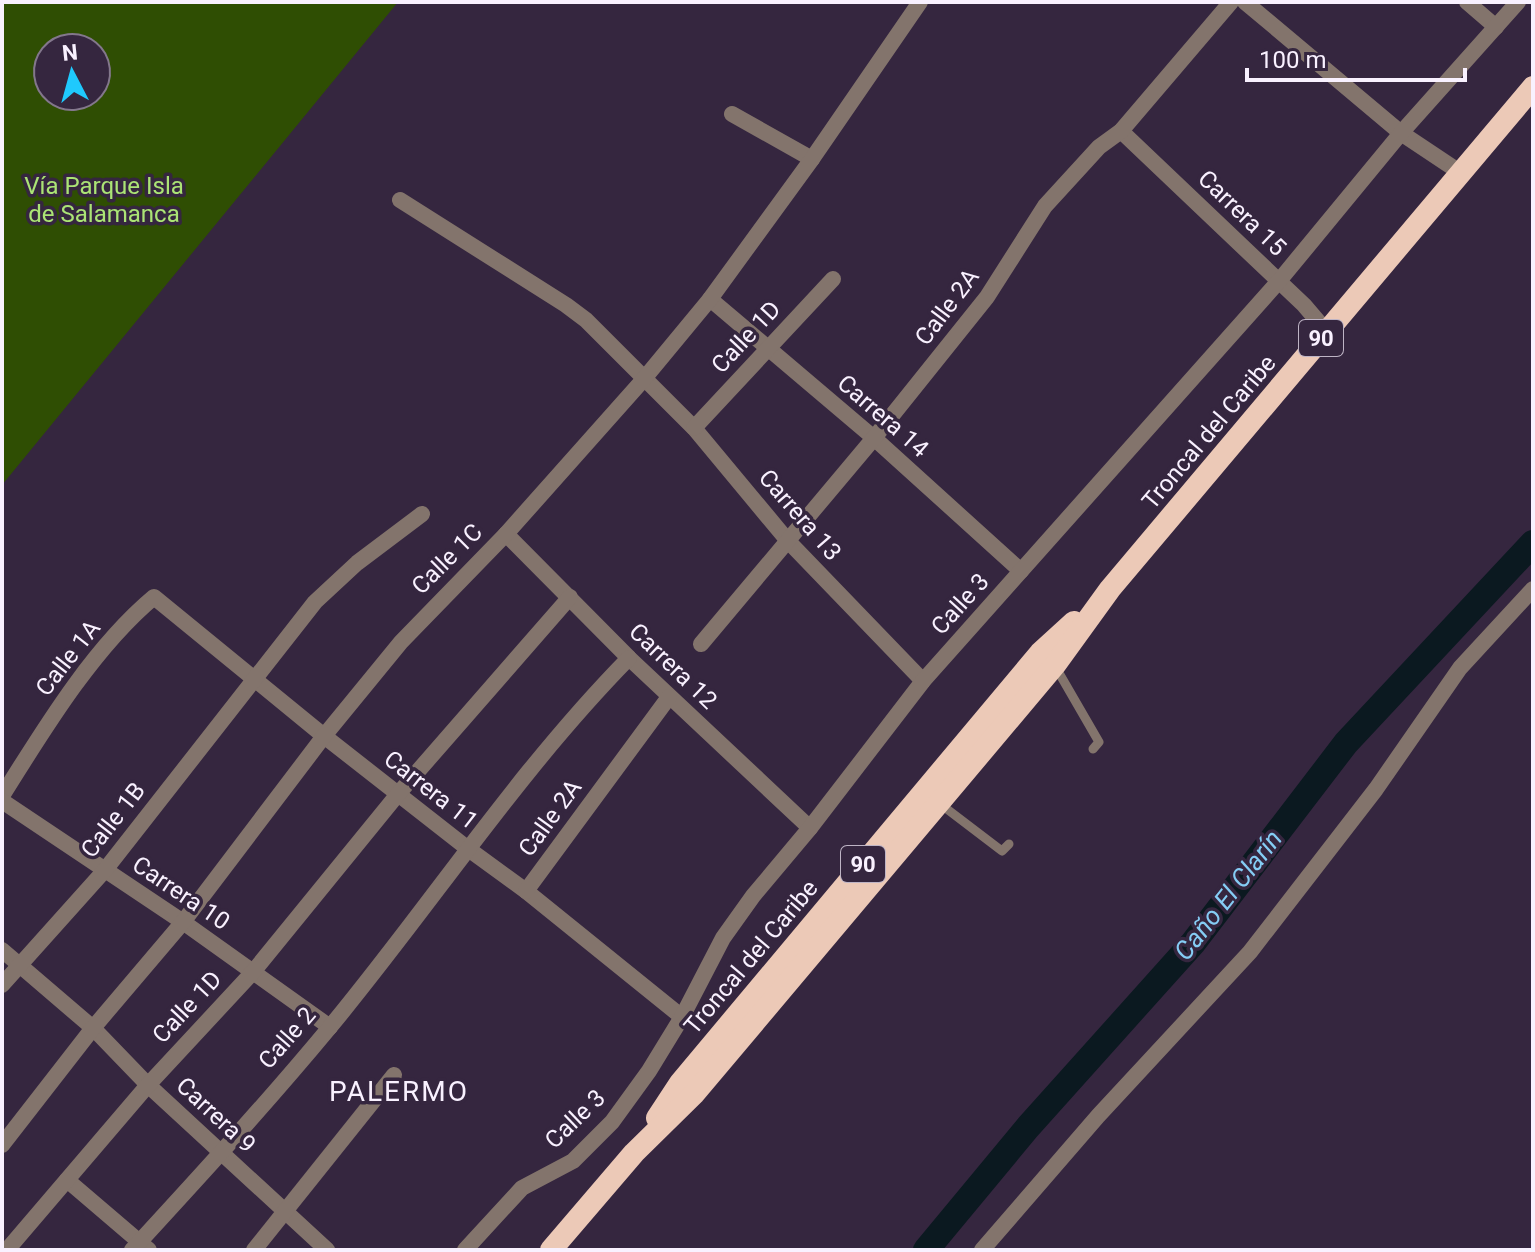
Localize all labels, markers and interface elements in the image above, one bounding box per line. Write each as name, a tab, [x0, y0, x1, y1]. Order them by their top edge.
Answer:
north arrow	[32, 32, 112, 112]
scale bar	[1247, 32, 1465, 82]
text: N	[61, 39, 79, 66]
text: 100 m	[1259, 46, 1326, 74]
street label: Carrera 15	[1192, 164, 1292, 262]
park label: Vía Parque Isla de Salamanca	[24, 172, 184, 228]
street label: Calle 2A	[909, 263, 985, 351]
street label: Calle 1D	[706, 295, 786, 379]
road number: 90	[1299, 320, 1343, 356]
street label: Troncal del Caribe	[1136, 349, 1282, 515]
street label: Carrera 14	[832, 369, 934, 463]
street label: Carrera 13	[753, 464, 847, 566]
street label: Calle 1C	[406, 518, 488, 600]
street label: Calle 3	[925, 568, 995, 640]
street label: Calle 1A	[30, 614, 106, 701]
street label: Carrera 12	[623, 617, 723, 715]
street label: Carrera 11	[379, 745, 483, 835]
street label: Calle 2A	[513, 774, 587, 862]
street label: Calle 1B	[75, 777, 151, 863]
water label: Caño El Clarín	[1168, 824, 1288, 966]
road number: 90	[841, 846, 885, 882]
street label: Carrera 10	[127, 850, 235, 936]
street label: Troncal del Caribe	[678, 874, 824, 1040]
street label: Calle 1D	[147, 965, 227, 1049]
street label: Calle 2	[253, 1001, 321, 1075]
street label: Carrera 9	[171, 1071, 261, 1159]
district label: PALERMO	[329, 1075, 469, 1108]
street label: Calle 3	[539, 1084, 611, 1154]

